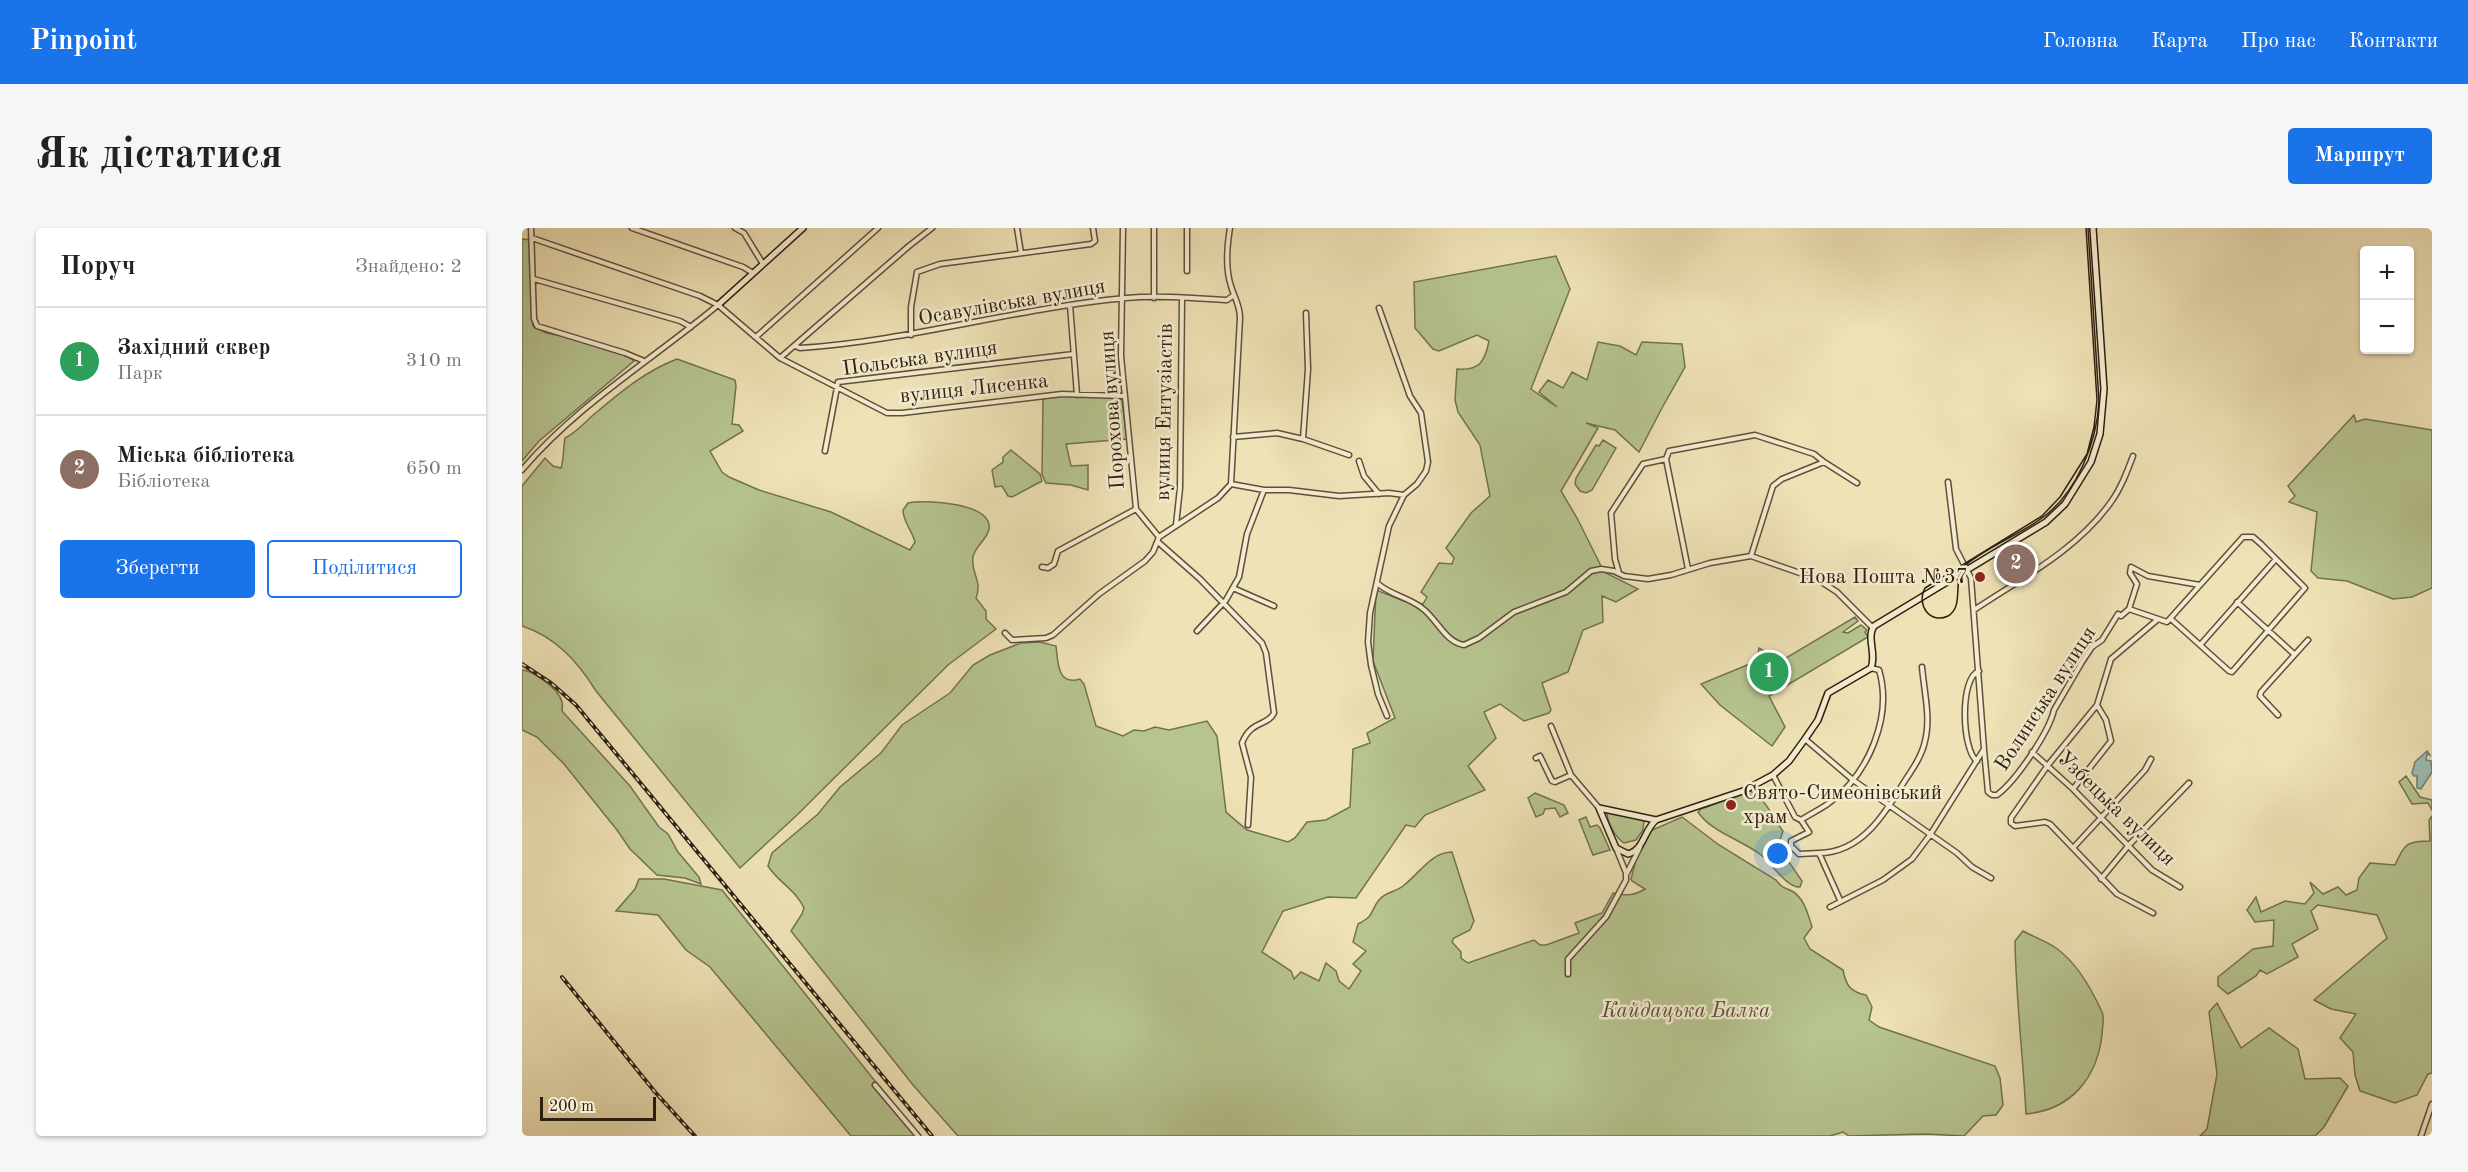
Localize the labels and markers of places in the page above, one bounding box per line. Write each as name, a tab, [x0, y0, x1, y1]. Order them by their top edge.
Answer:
pin: 2	[1996, 542, 2036, 586]
place label: Нова Пошта №37	[1799, 567, 1968, 588]
marker: Нова Пошта №37	[1973, 570, 1987, 584]
pin: 1	[1750, 650, 1788, 694]
place label: Свято-Симеонівський храм	[1743, 783, 1942, 828]
marker: Свято-Симеонівський храм	[1724, 798, 1738, 812]

